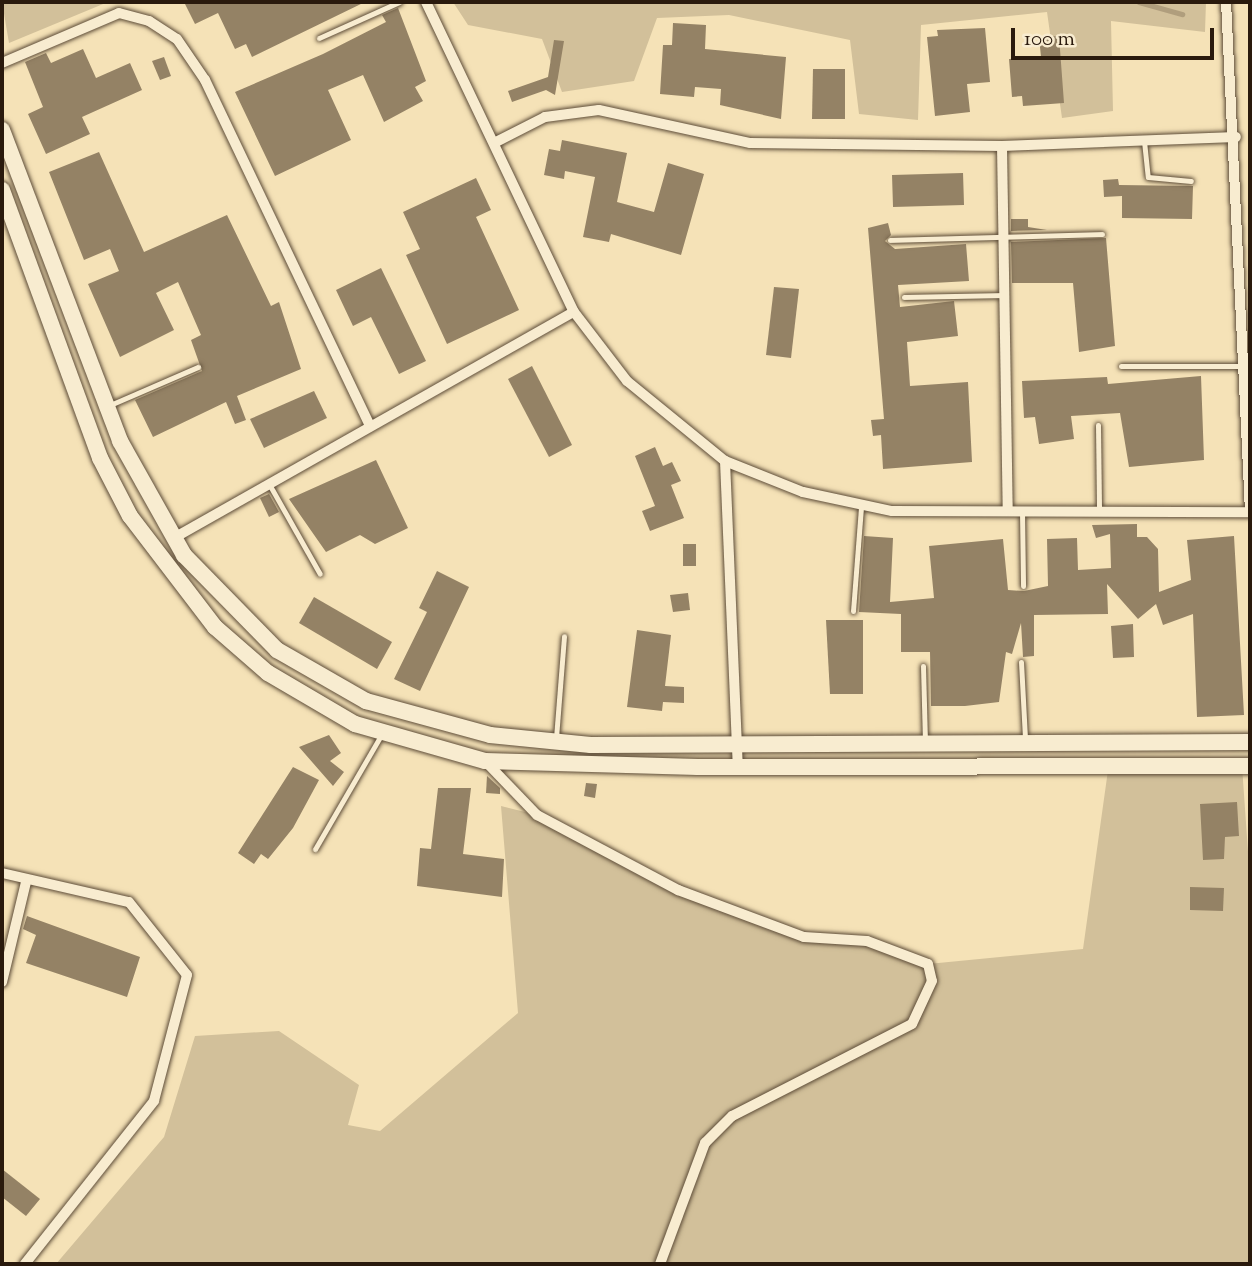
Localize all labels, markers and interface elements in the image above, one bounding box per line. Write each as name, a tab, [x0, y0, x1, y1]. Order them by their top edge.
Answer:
scale bar	[1014, 14, 1217, 58]
text: 100 m	[1024, 25, 1075, 55]

